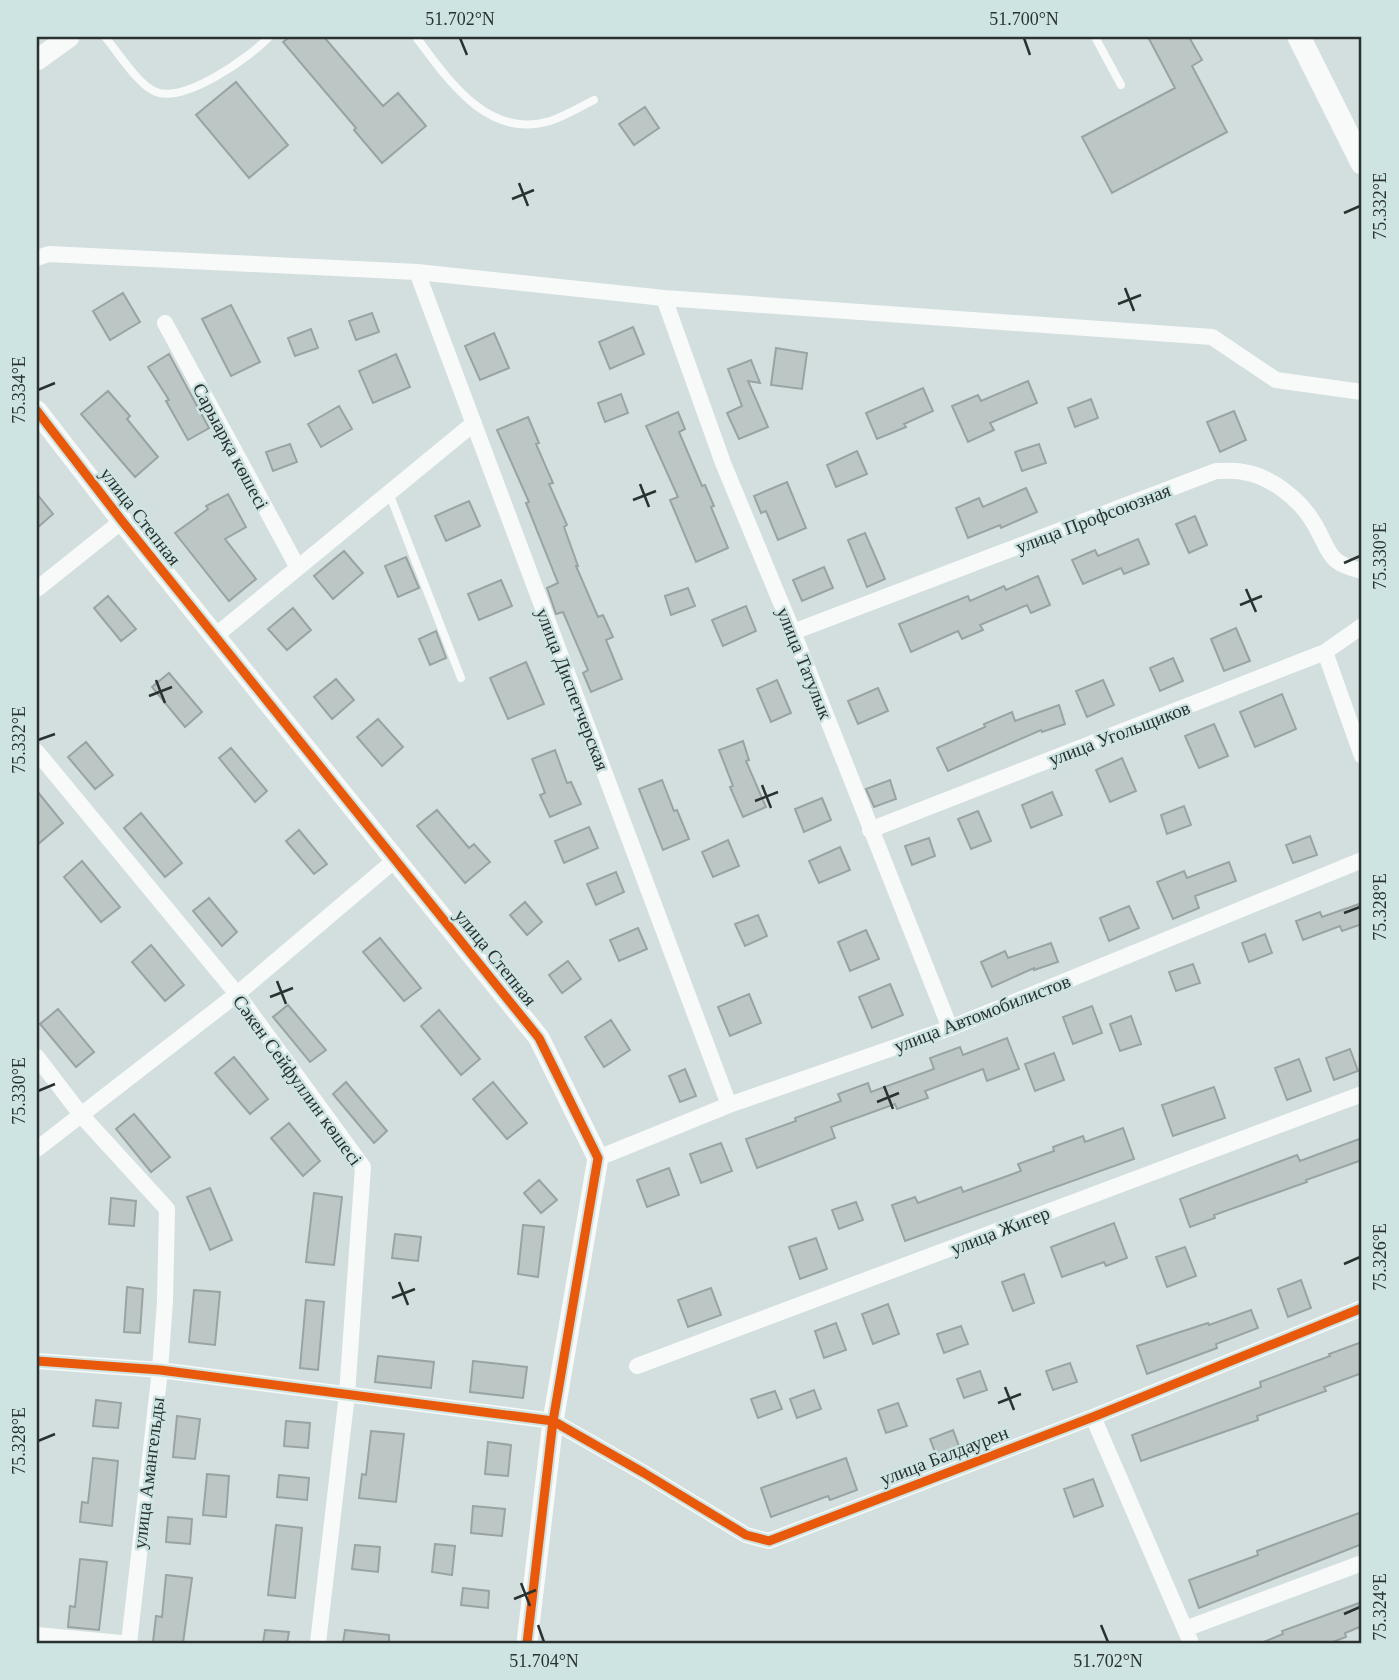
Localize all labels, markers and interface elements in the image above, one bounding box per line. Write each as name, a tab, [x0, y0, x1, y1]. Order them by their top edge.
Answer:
text: 51.702°N	[425, 9, 495, 29]
text: 51.700°N	[989, 9, 1059, 29]
text: 75.332°E	[1370, 172, 1390, 240]
text: 75.334°E	[9, 356, 29, 424]
street label: Сарыарқа көшесі	[188, 380, 273, 513]
street label: улица Степная	[96, 463, 185, 570]
street label: улица Профсоюзная	[1013, 479, 1174, 558]
text: 75.330°E	[1370, 522, 1390, 590]
street label: улица Татулык	[773, 604, 837, 723]
street label: улица Диспетчерская	[532, 605, 613, 774]
street label: улица Угольщиков	[1046, 697, 1193, 770]
text: 75.332°E	[9, 706, 29, 774]
text: 75.328°E	[1370, 873, 1390, 941]
street label: улица Степная	[450, 905, 541, 1010]
street label: улица Автомобилистов	[891, 970, 1073, 1057]
street label: Сәкен Сейфуллин көшесі	[229, 991, 366, 1169]
text: 75.330°E	[9, 1057, 29, 1125]
street label: улица Жигер	[948, 1202, 1053, 1259]
text: 75.326°E	[1370, 1223, 1390, 1291]
street label: улица Амангельды	[129, 1396, 168, 1550]
text: 75.328°E	[9, 1407, 29, 1475]
street label: улица Балдаурен	[877, 1421, 1011, 1490]
text: 75.324°E	[1370, 1573, 1390, 1641]
text: 51.704°N	[509, 1651, 579, 1671]
text: 51.702°N	[1073, 1651, 1143, 1671]

